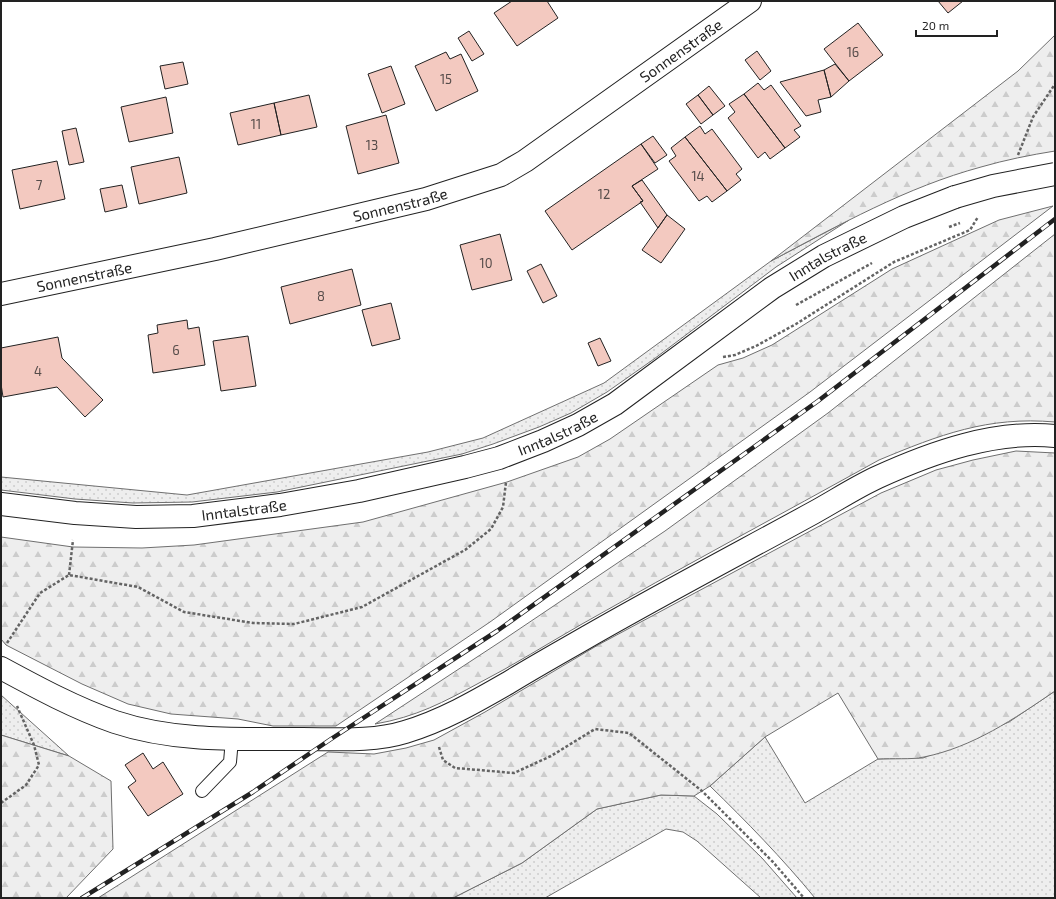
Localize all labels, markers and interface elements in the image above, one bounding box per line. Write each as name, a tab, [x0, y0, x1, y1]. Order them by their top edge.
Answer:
scale bar	[916, 12, 997, 38]
street label: Sonnenstraße	[636, 15, 725, 86]
text: 20 m	[922, 18, 949, 32]
house number: 16	[847, 44, 859, 60]
house number: 15	[440, 71, 452, 87]
house number: 11	[251, 116, 261, 132]
house number: 13	[366, 137, 378, 153]
house number: 14	[691, 168, 705, 184]
house number: 7	[36, 177, 43, 193]
street label: Sonnenstraße	[351, 184, 450, 225]
house number: 12	[598, 186, 610, 202]
street label: Inntalstraße	[785, 228, 869, 284]
house number: 10	[479, 255, 493, 271]
street label: Sonnenstraße	[35, 258, 133, 295]
house number: 8	[317, 288, 325, 304]
house number: 6	[172, 342, 180, 358]
house number: 4	[34, 363, 42, 379]
street label: Inntalstraße	[515, 407, 600, 459]
street label: Inntalstraße	[200, 495, 288, 524]

